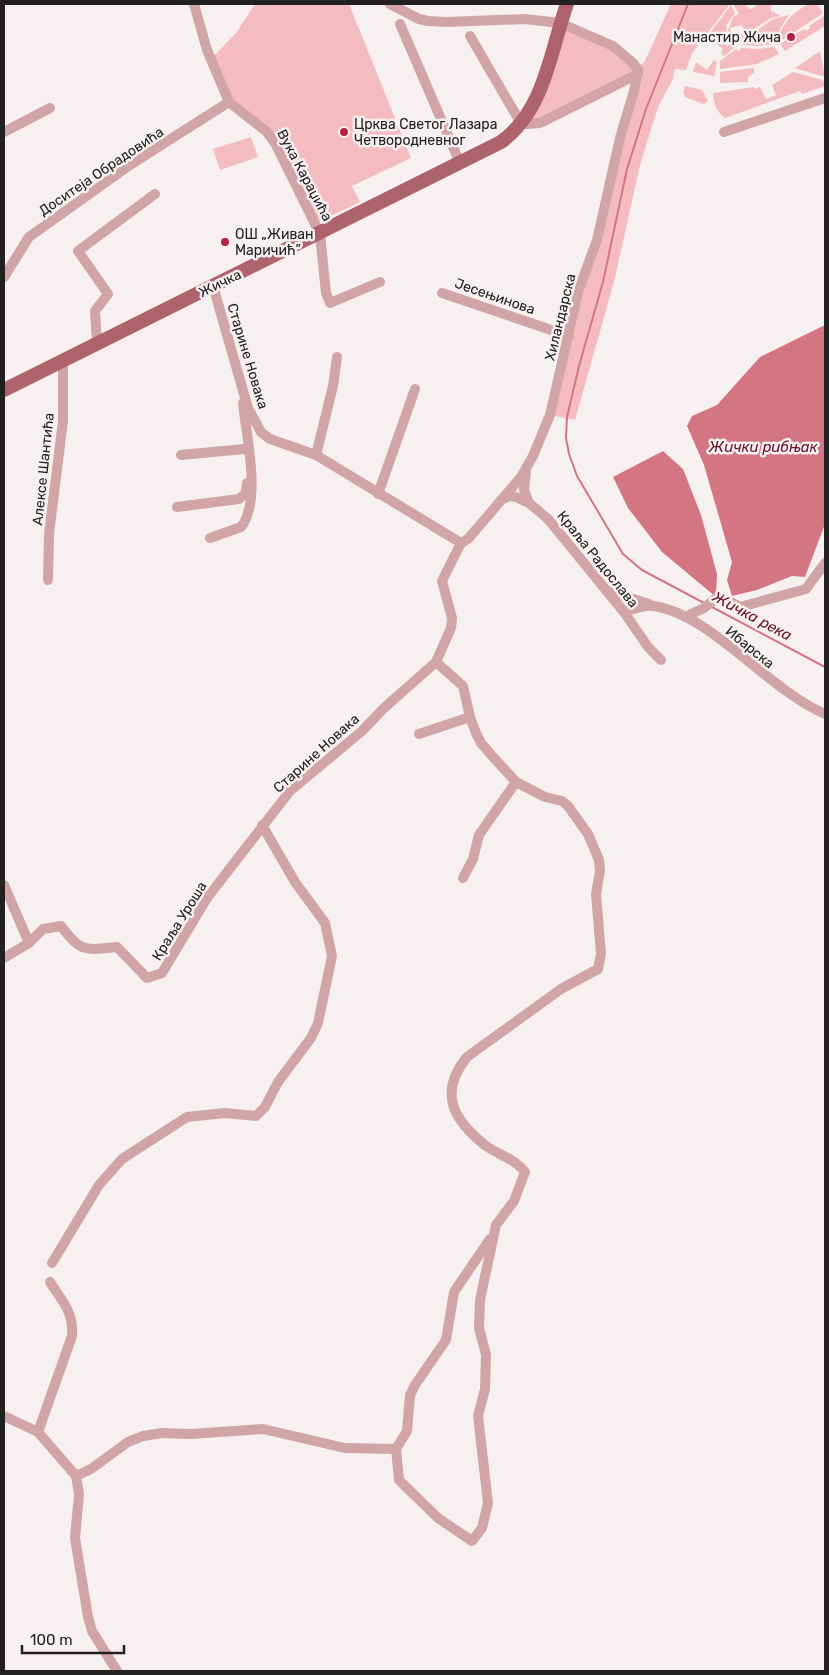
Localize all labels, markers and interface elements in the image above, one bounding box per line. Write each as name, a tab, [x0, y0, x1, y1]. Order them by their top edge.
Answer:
place label: Манастир Жича	[673, 29, 781, 46]
marker: Манастир Жича	[785, 31, 797, 43]
place label: Црква Светог Лазара Четвородневног	[354, 116, 497, 149]
street label: Доситеја Обрадовића	[36, 123, 167, 220]
street label: Вука Караџића	[273, 126, 336, 224]
marker: Црква Светог Лазара Четвородневног	[338, 126, 350, 138]
place label: ОШ „Живан Маричић”	[235, 226, 314, 259]
marker: ОШ „Живан Маричић”	[219, 236, 231, 248]
street label: Жичка	[196, 266, 244, 301]
street label: Хиландарска	[541, 272, 580, 362]
street label: Јесењинова	[452, 275, 537, 318]
street label: Старине Новака	[223, 301, 272, 411]
street label: Алексе Шантића	[29, 412, 58, 526]
water label: Жички рибњак	[708, 438, 819, 456]
street label: Краља Радослава	[553, 508, 642, 611]
water label: Жичка река	[709, 587, 795, 645]
street label: Ибарска	[722, 623, 777, 672]
street label: Старине Новака	[270, 710, 363, 796]
street label: Краља Уроша	[148, 879, 210, 964]
scale bar	[22, 1622, 125, 1654]
text: 100 m	[30, 1631, 72, 1649]

